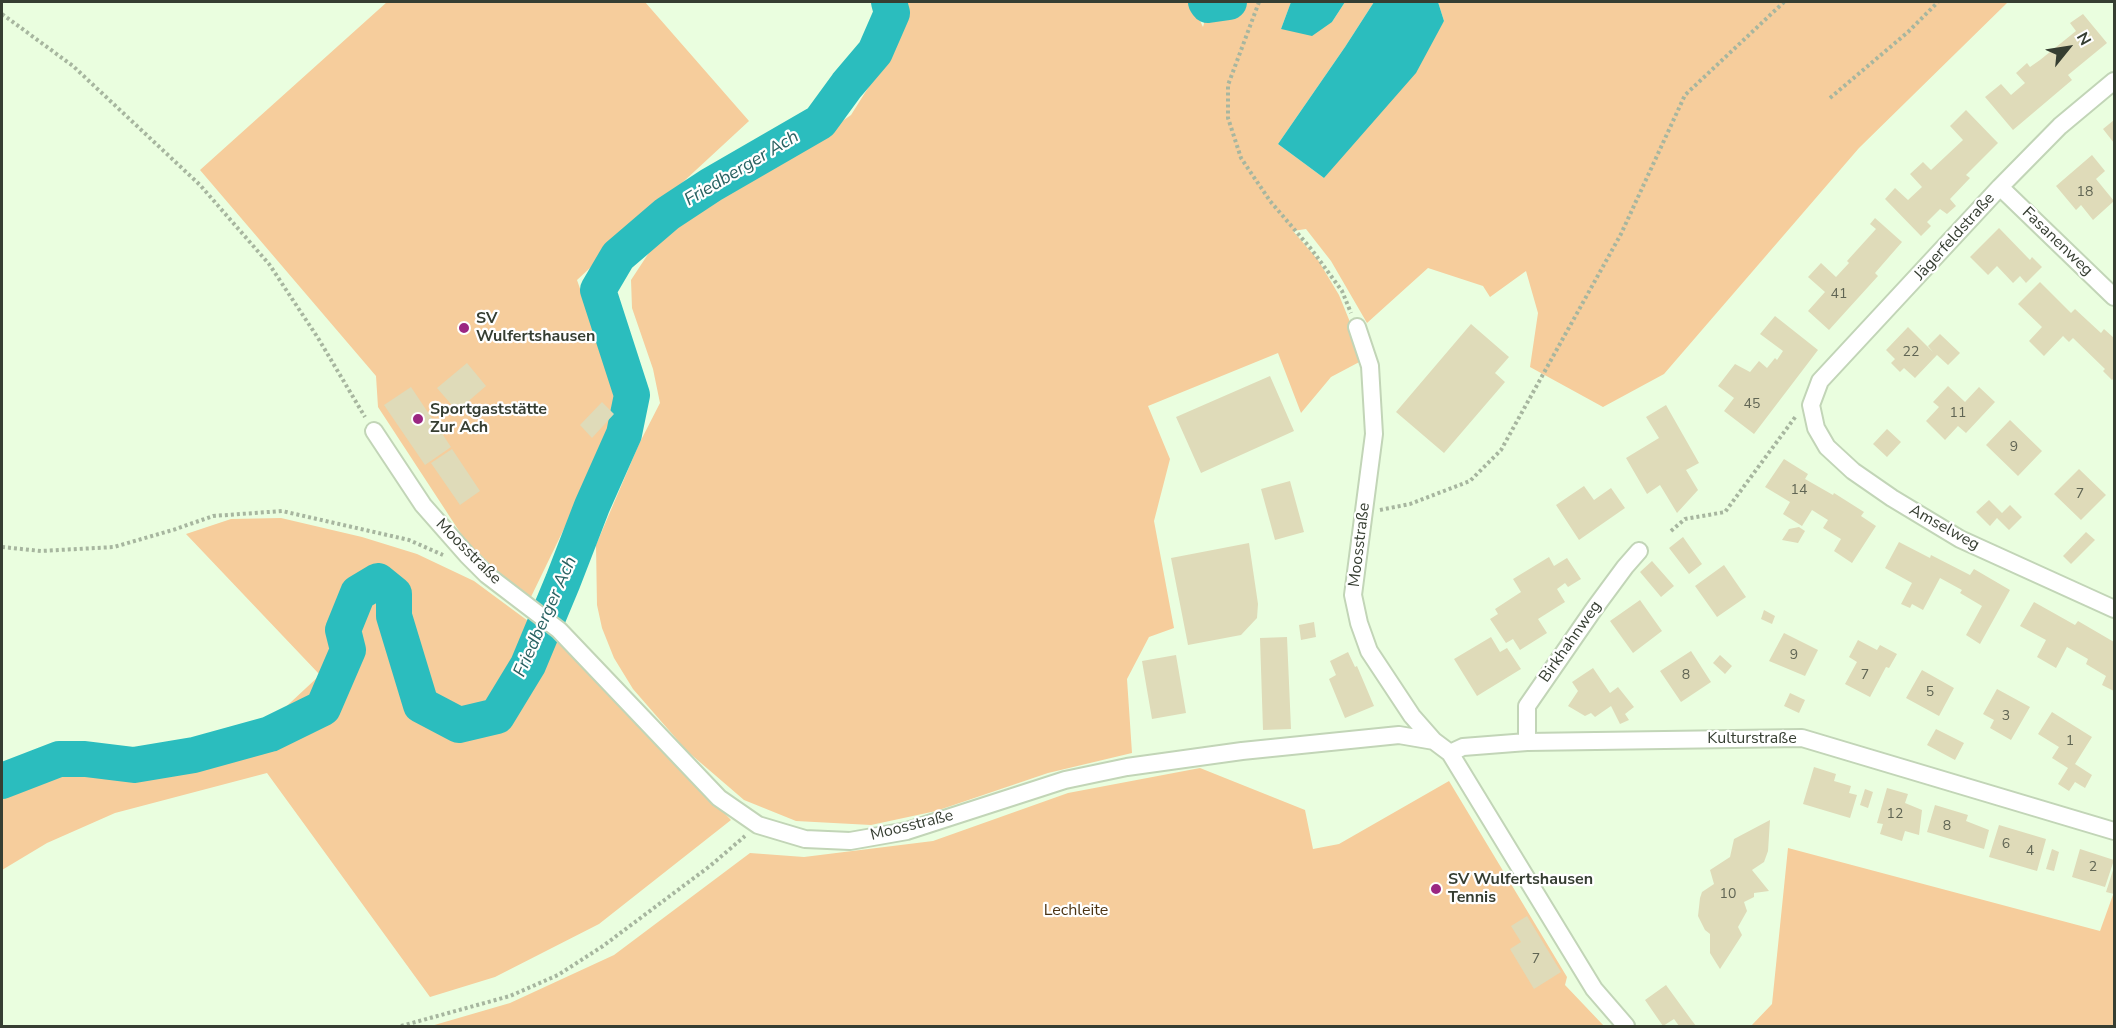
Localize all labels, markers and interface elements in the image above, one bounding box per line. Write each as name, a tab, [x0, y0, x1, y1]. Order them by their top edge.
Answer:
north arrow	[2038, 18, 2098, 78]
text: N	[2071, 28, 2096, 50]
water label: Friedberger Ach	[681, 126, 803, 212]
house number: 18	[2077, 185, 2093, 201]
street label: Jägerfeldstraße	[1911, 189, 1999, 285]
street label: Fasanenweg	[2018, 204, 2096, 280]
house number: 41	[1831, 287, 1847, 303]
place label: SV Wulfertshausen	[476, 309, 595, 347]
marker: SV Wulfertshausen	[457, 321, 471, 335]
house number: 22	[1903, 345, 1919, 361]
house number: 45	[1744, 397, 1760, 413]
place label: Sportgaststätte Zur Ach	[430, 400, 547, 438]
house number: 11	[1950, 406, 1966, 422]
marker: Sportgaststätte Zur Ach	[411, 412, 425, 426]
house number: 9	[2010, 440, 2018, 456]
house number: 14	[1791, 483, 1807, 499]
house number: 7	[2076, 487, 2084, 503]
street label: Amselweg	[1906, 501, 1982, 555]
street label: Moosstraße	[1345, 502, 1375, 588]
street label: Moosstraße	[431, 515, 505, 589]
water label: Friedberger Ach	[510, 553, 582, 681]
street label: Birkhahnweg	[1536, 598, 1606, 686]
house number: 9	[1790, 648, 1798, 664]
house number: 8	[1682, 668, 1690, 684]
house number: 7	[1861, 668, 1869, 684]
house number: 5	[1926, 685, 1934, 701]
house number: 3	[2002, 709, 2010, 725]
street label: Kulturstraße	[1707, 729, 1797, 749]
house number: 1	[2066, 734, 2074, 750]
street label: Moosstraße	[869, 806, 955, 846]
house number: 12	[1887, 807, 1903, 823]
house number: 8	[1943, 819, 1951, 835]
house number: 6	[2002, 837, 2010, 853]
house number: 4	[2026, 844, 2034, 860]
house number: 2	[2089, 860, 2097, 876]
place label: SV Wulfertshausen Tennis	[1448, 870, 1593, 908]
marker: SV Wulfertshausen Tennis	[1429, 882, 1443, 896]
house number: 10	[1720, 887, 1736, 903]
park label: Lechleite	[1044, 901, 1108, 921]
house number: 7	[1532, 952, 1540, 968]

